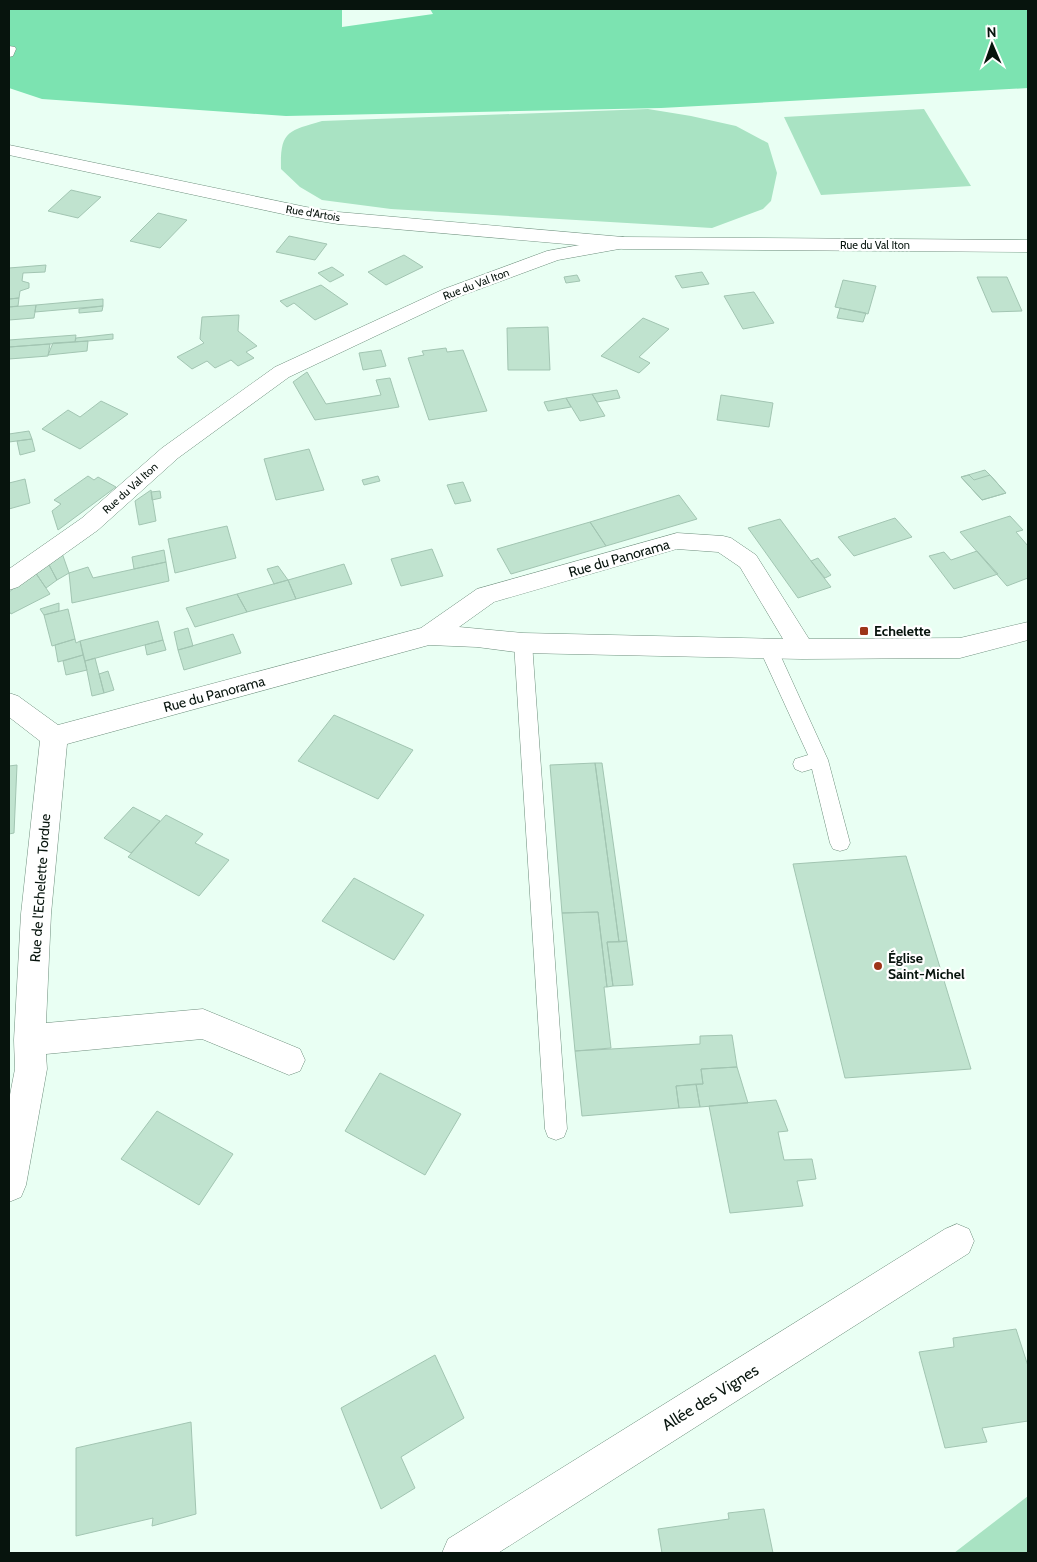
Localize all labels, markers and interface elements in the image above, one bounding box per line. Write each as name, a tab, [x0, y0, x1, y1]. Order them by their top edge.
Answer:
north arrow	[967, 20, 1017, 70]
text: N	[986, 23, 997, 41]
street label: Rue d'Artois	[285, 202, 342, 224]
street label: Rue du Val Iton	[840, 238, 910, 252]
street label: Rue du Val Iton	[441, 265, 511, 303]
street label: Rue du Val Iton	[99, 459, 161, 517]
street label: Rue du Panorama	[566, 535, 672, 581]
place label: Echelette	[874, 622, 931, 640]
marker: Echelette	[858, 625, 870, 637]
street label: Rue du Panorama	[161, 672, 267, 716]
street label: Rue de l'Echelette Tordue	[26, 813, 54, 963]
place label: Église Saint-Michel	[888, 949, 965, 983]
marker: Église Saint-Michel	[872, 960, 884, 972]
street label: Allée des Vignes	[659, 1360, 762, 1435]

